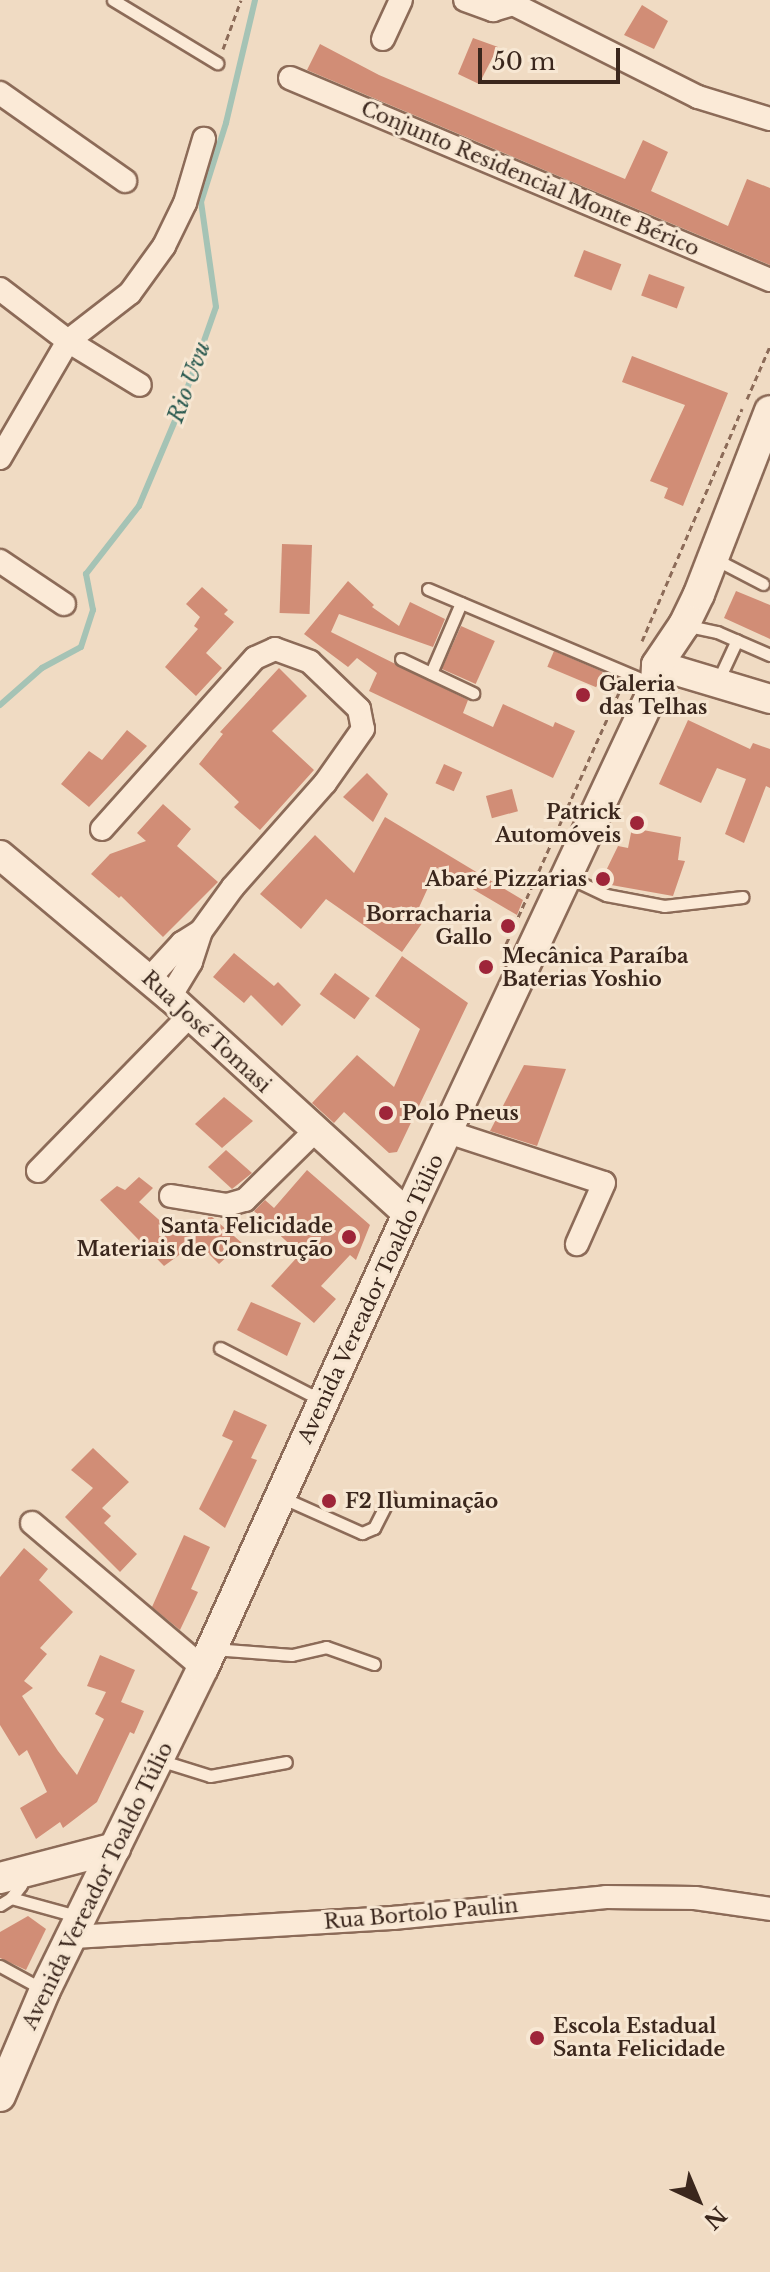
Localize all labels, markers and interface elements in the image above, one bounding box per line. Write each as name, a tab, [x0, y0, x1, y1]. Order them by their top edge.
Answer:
scale bar	[482, 32, 624, 82]
text: 50 m	[492, 47, 555, 76]
street label: Conjunto Residencial Monte Bérico	[357, 97, 703, 261]
water label: Rio Uvu	[162, 338, 216, 426]
place label: Galeria das Telhas	[599, 672, 708, 719]
marker: Galeria das Telhas	[574, 686, 592, 704]
place label: Patrick Automóveis	[495, 800, 621, 847]
marker: Patrick Automóveis	[628, 814, 646, 832]
place label: Abaré Pizzarias	[425, 867, 587, 891]
marker: Abaré Pizzarias	[594, 870, 612, 888]
place label: Borracharia Gallo	[366, 902, 492, 949]
marker: Borracharia Gallo	[499, 917, 517, 935]
place label: Mecânica Paraíba Baterias Yoshio	[502, 944, 688, 991]
marker: Mecânica Paraíba Baterias Yoshio	[477, 958, 495, 976]
street label: Rua José Tomasi	[136, 966, 276, 1098]
place label: Polo Pneus	[402, 1101, 519, 1125]
marker: Polo Pneus	[377, 1104, 395, 1122]
street label: Avenida Vereador Toaldo Túlio	[293, 1149, 449, 1449]
place label: Santa Felicidade Materiais de Construção	[77, 1214, 333, 1261]
marker: Santa Felicidade Materiais de Construção	[340, 1228, 358, 1246]
place label: F2 Iluminação	[345, 1489, 498, 1513]
marker: F2 Iluminação	[320, 1492, 338, 1510]
street label: Avenida Vereador Toaldo Túlio	[17, 1737, 179, 2035]
street label: Rua Bortolo Paulin	[323, 1894, 519, 1934]
place label: Escola Estadual Santa Felicidade	[553, 2014, 725, 2061]
marker: Escola Estadual Santa Felicidade	[528, 2029, 546, 2047]
north arrow	[658, 2160, 738, 2240]
text: N	[698, 2201, 732, 2235]

